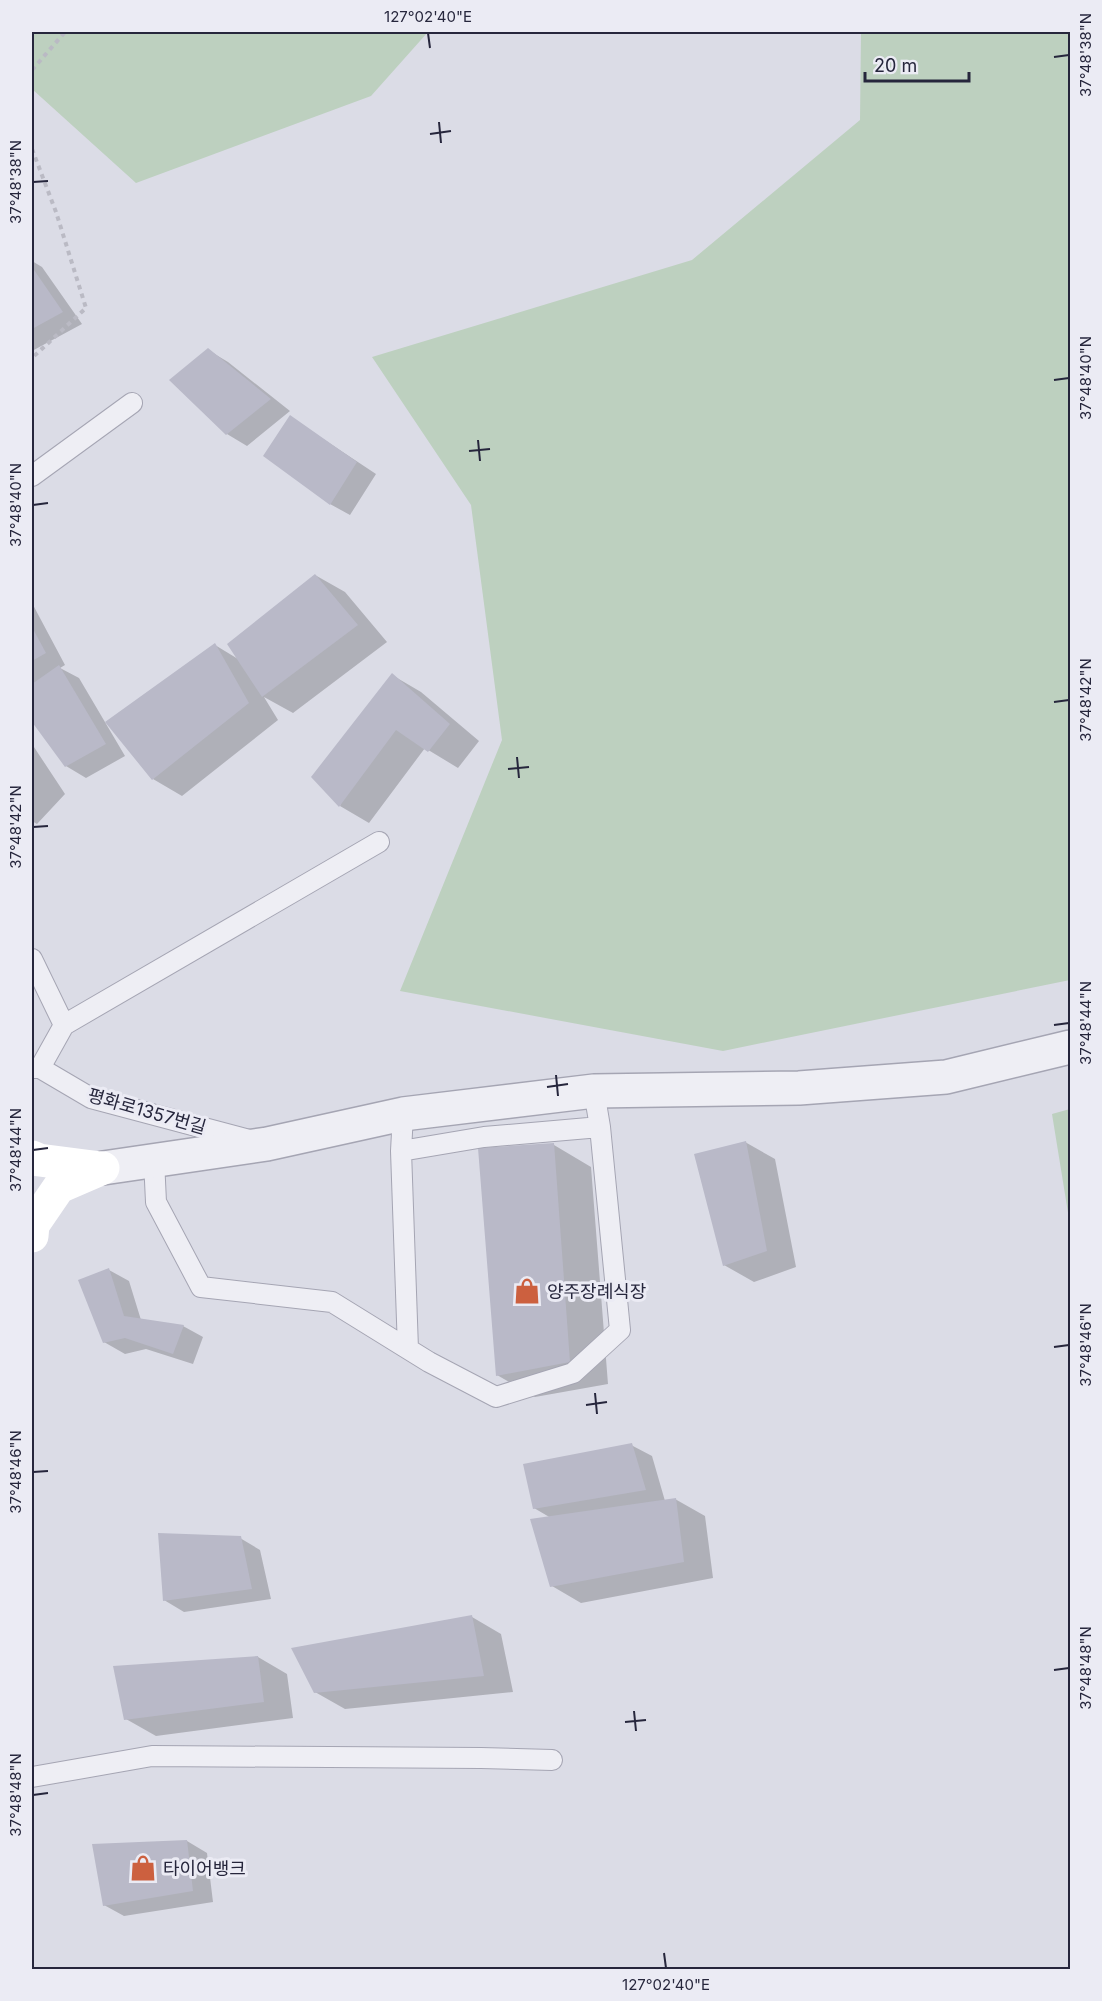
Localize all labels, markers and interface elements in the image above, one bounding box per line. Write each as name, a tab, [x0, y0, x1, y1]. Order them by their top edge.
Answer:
text: 127°02'40"E	[384, 7, 472, 26]
text: 37°48'38"N	[1076, 13, 1095, 97]
scale bar	[865, 45, 968, 83]
text: 20 m	[874, 55, 917, 76]
text: 37°48'38"N	[6, 140, 25, 224]
text: 37°48'40"N	[1076, 336, 1095, 420]
text: 37°48'40"N	[6, 463, 25, 547]
text: 37°48'42"N	[1076, 658, 1095, 742]
text: 37°48'42"N	[6, 785, 25, 869]
text: 37°48'44"N	[1076, 981, 1095, 1065]
street label: 평화로1357번길	[85, 1084, 209, 1138]
text: 37°48'44"N	[6, 1108, 25, 1192]
shop icon: 양주장례식장	[512, 1276, 542, 1306]
place label: 양주장례식장	[547, 1281, 646, 1302]
text: 37°48'46"N	[1076, 1303, 1095, 1387]
text: 37°48'46"N	[6, 1430, 25, 1514]
text: 37°48'48"N	[1076, 1626, 1095, 1710]
text: 37°48'48"N	[6, 1753, 25, 1837]
shop icon: 타이어뱅크	[128, 1853, 158, 1883]
place label: 타이어뱅크	[163, 1858, 246, 1879]
text: 127°02'40"E	[622, 1975, 710, 1994]

